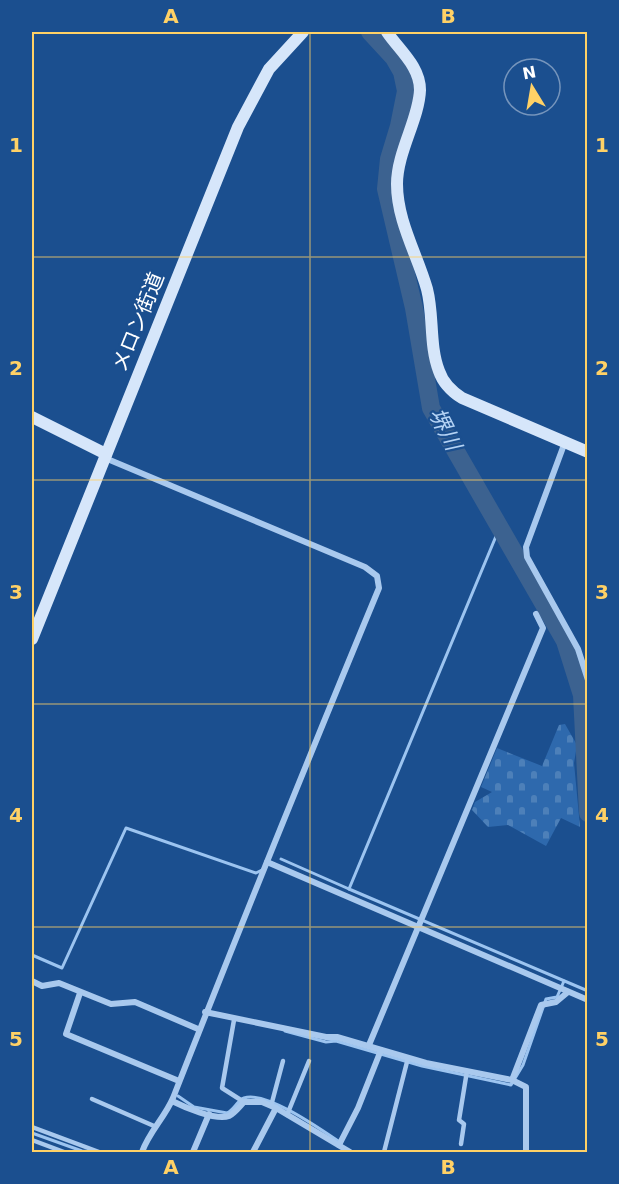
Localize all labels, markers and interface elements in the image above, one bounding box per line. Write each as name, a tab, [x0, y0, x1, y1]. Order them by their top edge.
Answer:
text: A	[163, 4, 179, 28]
text: B	[440, 4, 456, 28]
north arrow	[502, 57, 562, 117]
text: N	[521, 62, 538, 83]
text: 1	[9, 133, 23, 157]
text: 1	[595, 133, 609, 157]
street label: メロン街道	[107, 269, 169, 375]
text: 2	[9, 356, 23, 380]
text: 2	[595, 356, 609, 380]
water label: 堺川	[424, 404, 467, 456]
text: 3	[9, 580, 23, 604]
text: 3	[595, 580, 609, 604]
text: 4	[9, 803, 23, 827]
text: 4	[595, 803, 609, 827]
text: 5	[9, 1027, 23, 1051]
text: 5	[595, 1027, 609, 1051]
text: A	[163, 1155, 179, 1179]
text: B	[440, 1155, 456, 1179]

